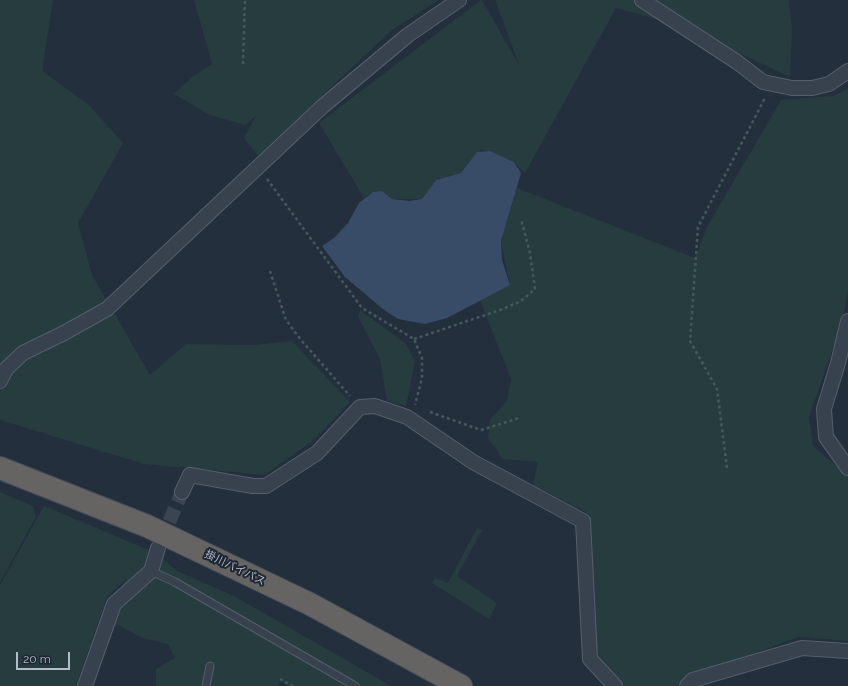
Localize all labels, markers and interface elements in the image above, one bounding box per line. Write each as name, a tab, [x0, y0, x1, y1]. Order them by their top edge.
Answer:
street label: 掛川バイパス	[202, 548, 268, 588]
scale bar	[18, 644, 72, 670]
text: 20 m	[23, 652, 51, 666]

